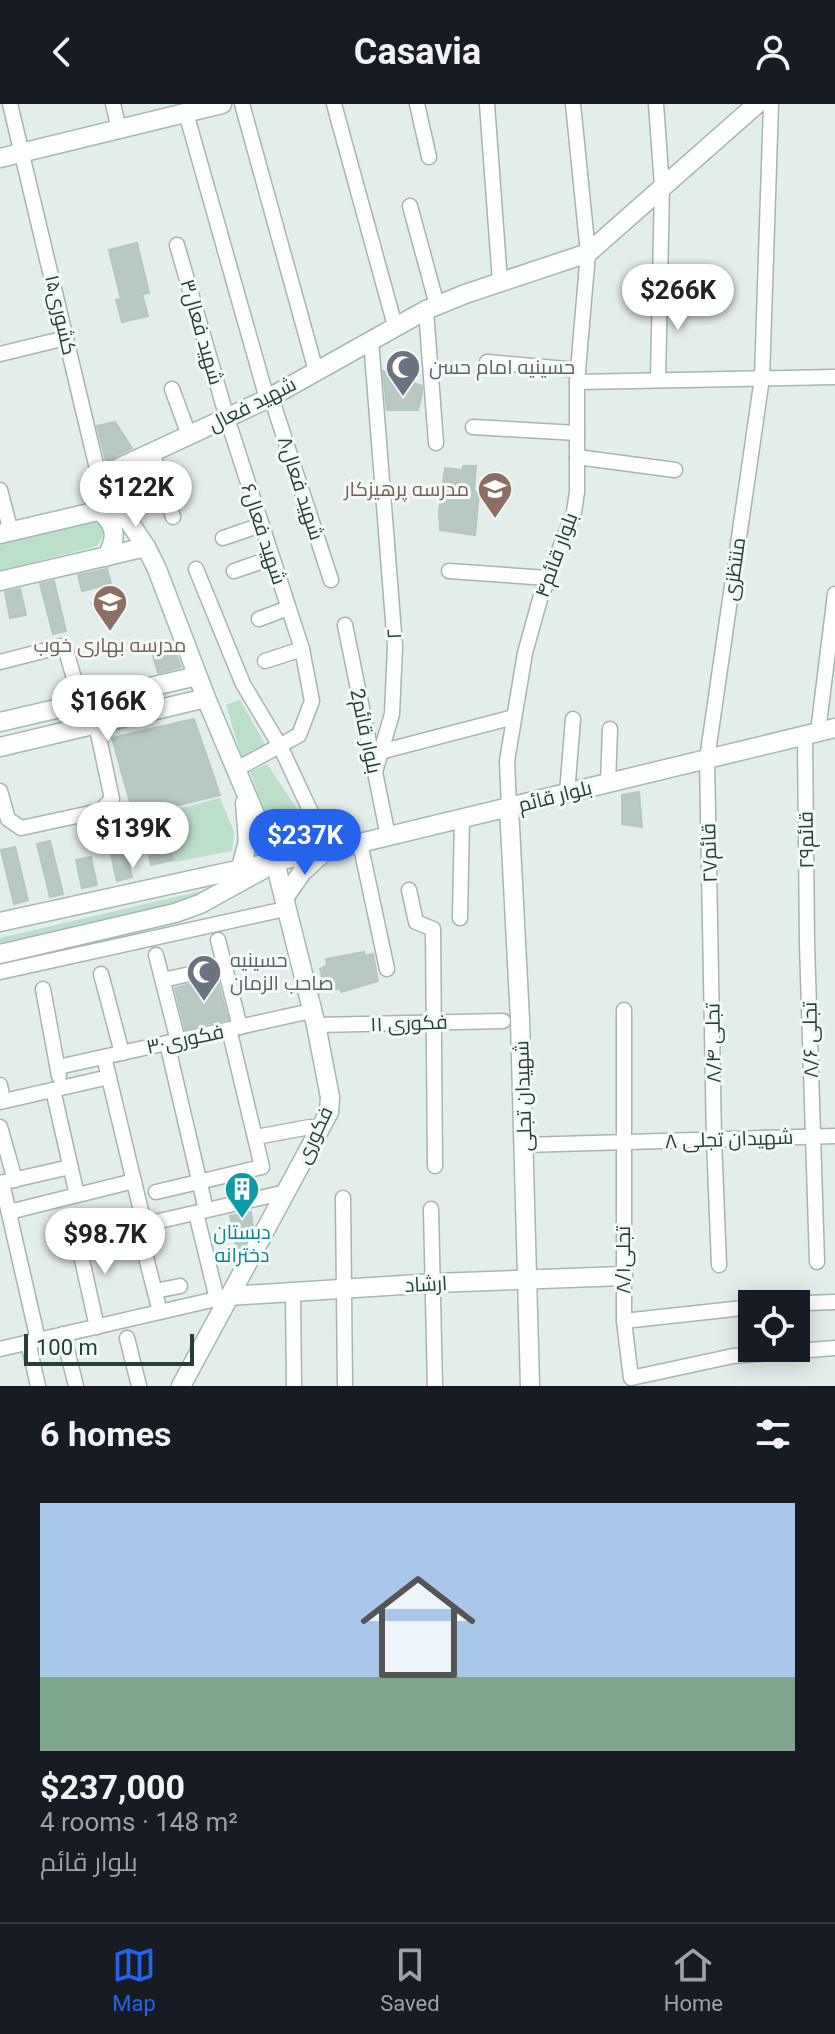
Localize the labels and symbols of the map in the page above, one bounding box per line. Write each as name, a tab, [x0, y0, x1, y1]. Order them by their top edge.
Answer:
pin: $266K	[622, 264, 734, 332]
street label: کشوری۱۵	[39, 273, 82, 358]
street label: شهید فعال۳	[174, 276, 229, 388]
mosque icon: حسینیه امام حسن	[384, 348, 422, 398]
place label: حسینیه امام حسن	[429, 355, 575, 381]
street label: شهید فعال	[204, 372, 300, 437]
street label: شهید فعال۸	[272, 433, 329, 543]
pin: $122K	[80, 461, 192, 529]
school or university icon: مدرسه پرهیزکار	[476, 470, 514, 520]
place label: مدرسه پرهیزکار	[343, 477, 469, 502]
street label: شهید فعال۶	[235, 480, 292, 588]
street label: بلوار قائم۴	[530, 509, 584, 601]
street label: منتظزی	[718, 536, 751, 602]
school or university icon: مدرسه بهاری خوب	[91, 583, 129, 633]
street label: ۲	[382, 628, 406, 640]
place label: مدرسه بهاری خوب	[34, 633, 186, 658]
pin: $166K	[52, 675, 164, 743]
street label: 2بلوار قائم	[343, 686, 387, 776]
street label: بلوار قائم	[516, 775, 595, 819]
pin: $139K	[77, 802, 189, 870]
pin: $237K	[249, 809, 361, 877]
street label: قائم۲۹	[794, 811, 820, 869]
street label: قائم۲۷	[696, 823, 724, 883]
place label: حسینیه صاحب الزمان	[230, 948, 334, 996]
mosque icon: حسینیه صاحب الزمان	[185, 953, 223, 1003]
street label: تجلی ۸/۶	[797, 1001, 824, 1078]
street label: ۸/۴ تجلی	[700, 1002, 727, 1083]
street label: فکوری ۱۱	[370, 1010, 448, 1037]
street label: فکوری۳۰	[144, 1019, 226, 1060]
street label: شهیدان تجلی	[509, 1040, 538, 1152]
street label: فکوری	[290, 1103, 338, 1168]
street label: شهیدان تجلی ۸	[664, 1125, 794, 1154]
building icon: دبستان دخترانه	[223, 1170, 261, 1220]
pin: $98.7K	[40, 1208, 170, 1276]
place label: دبستان دخترانه	[213, 1220, 271, 1267]
street label: تجلی۸/۱	[611, 1225, 636, 1294]
street label: ارشاد	[404, 1271, 448, 1297]
scale bar	[24, 1330, 194, 1366]

